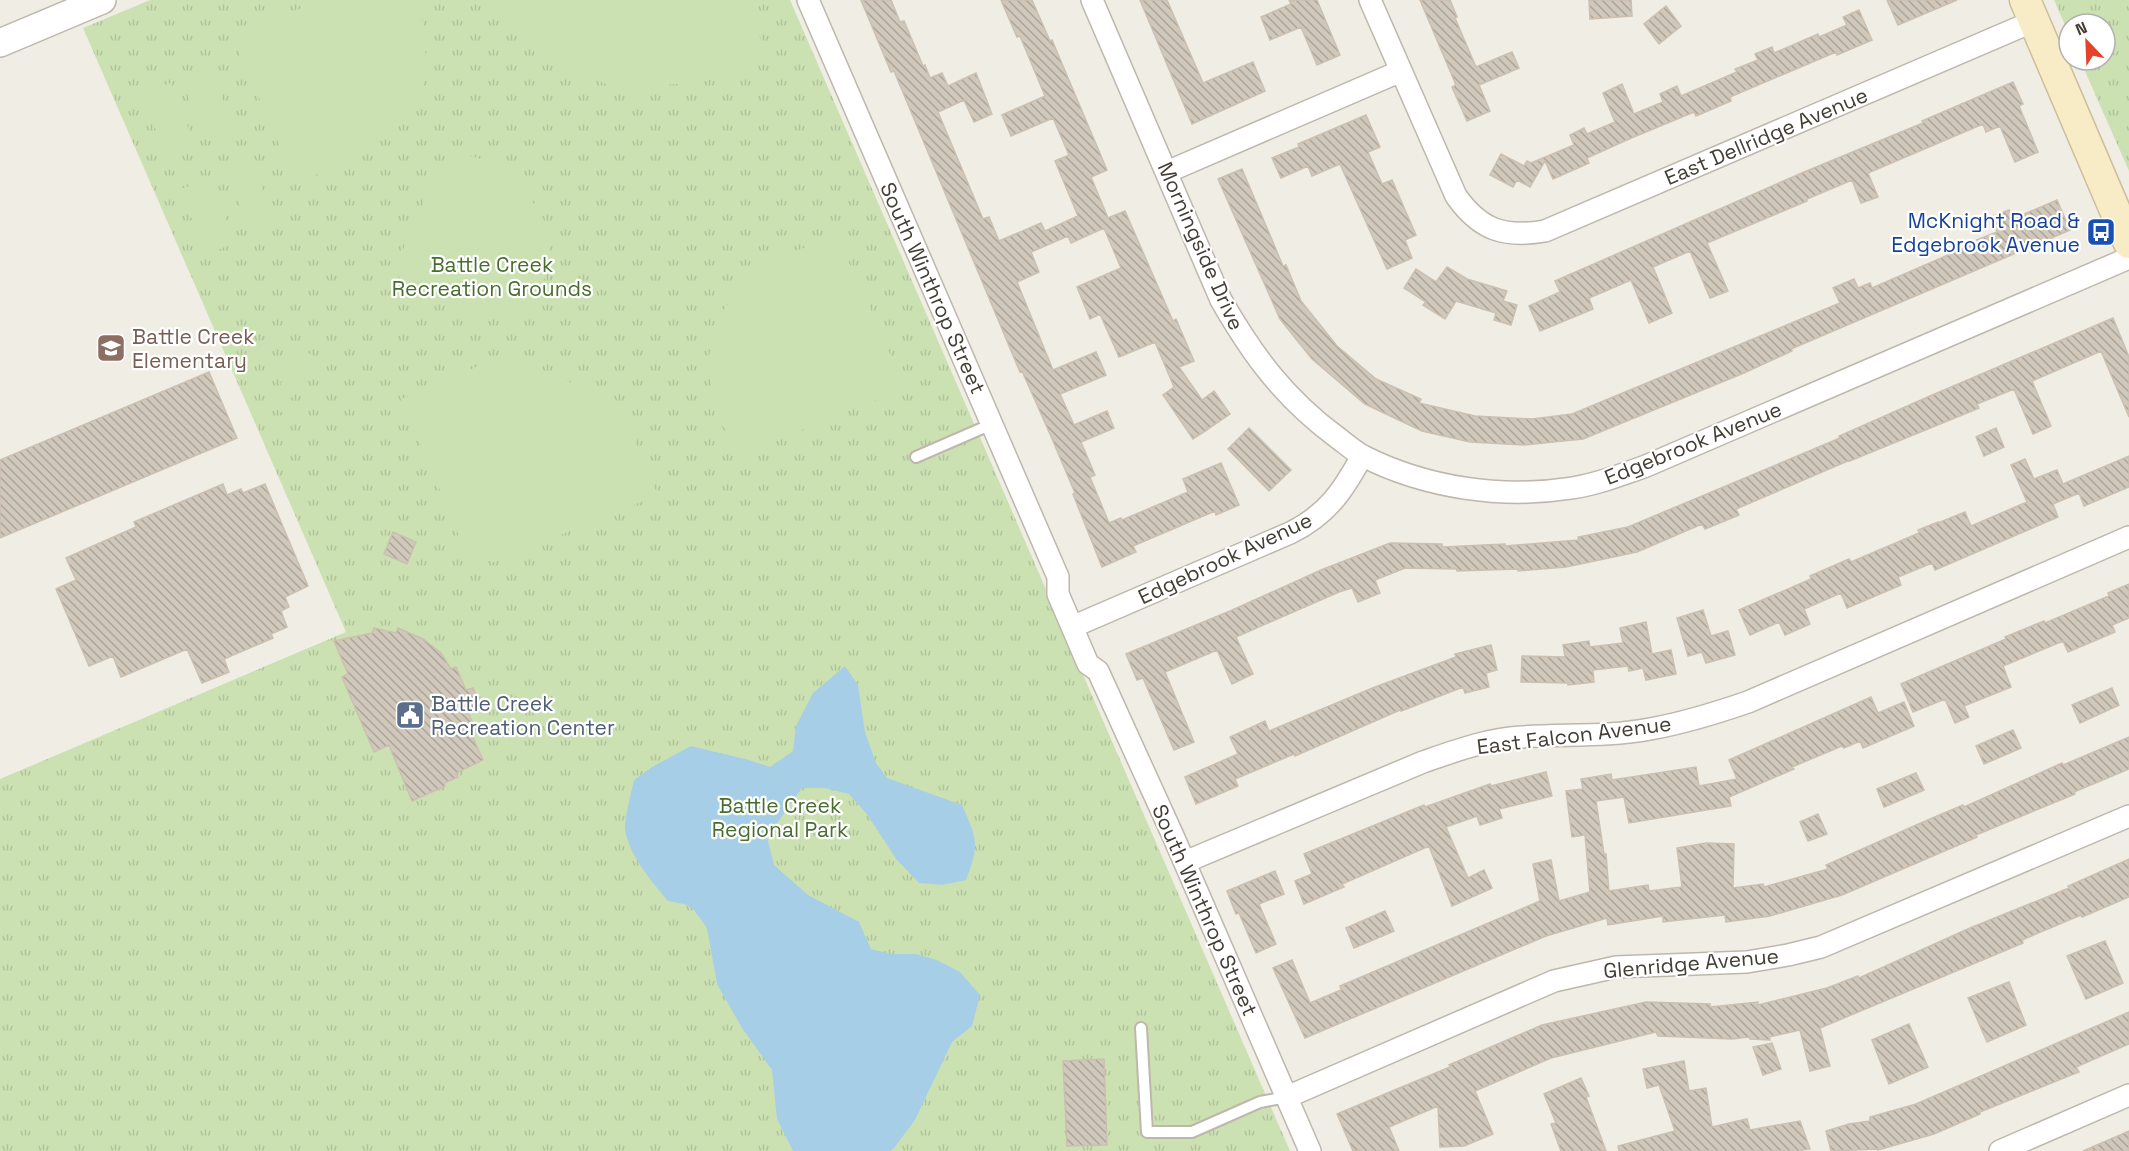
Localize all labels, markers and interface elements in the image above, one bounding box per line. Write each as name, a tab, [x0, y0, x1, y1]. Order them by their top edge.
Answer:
north arrow	[2057, 12, 2117, 72]
text: N	[2072, 17, 2090, 40]
street label: East Dellridge Avenue	[1660, 81, 1872, 191]
street label: Morningside Drive	[1152, 158, 1250, 334]
street label: South Winthrop Street	[874, 178, 992, 398]
place label: McKnight Road & Edgebrook Avenue	[1891, 207, 2080, 258]
bus stop icon: McKnight Road & Edgebrook Avenue	[2085, 216, 2117, 248]
park label: Battle Creek Recreation Grounds	[392, 251, 592, 302]
place label: Battle Creek Elementary	[132, 323, 255, 374]
school or university icon: Battle Creek Elementary	[95, 332, 127, 364]
street label: Edgebrook Avenue	[1600, 395, 1786, 491]
street label: Edgebrook Avenue	[1134, 506, 1316, 610]
place label: Battle Creek Recreation Center	[431, 690, 615, 741]
public building icon: Battle Creek Recreation Center	[394, 699, 426, 731]
street label: East Falcon Avenue	[1475, 710, 1673, 760]
park label: Battle Creek Regional Park	[712, 792, 848, 843]
street label: South Winthrop Street	[1146, 800, 1264, 1020]
street label: Glenridge Avenue	[1602, 942, 1780, 984]

